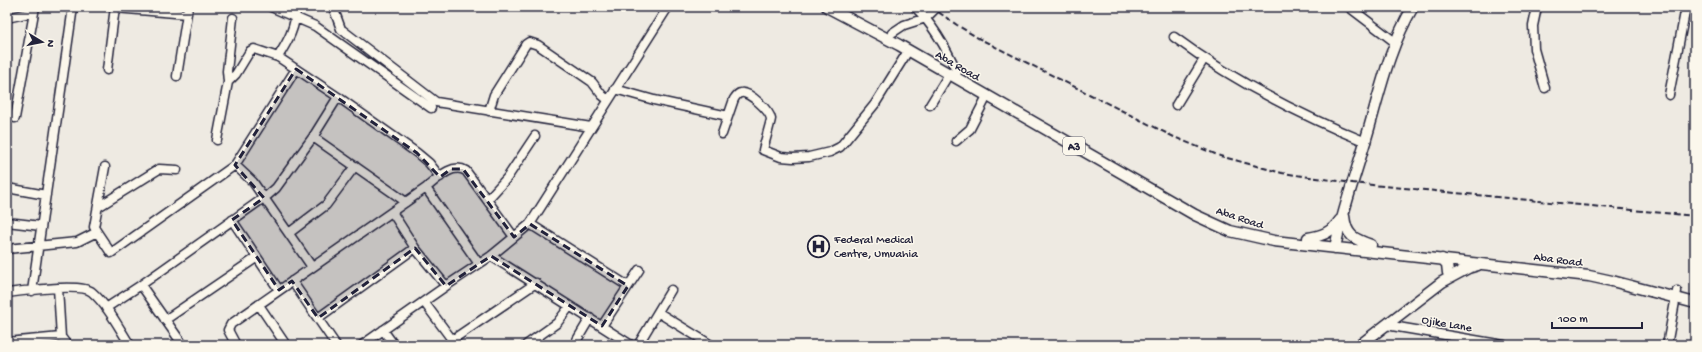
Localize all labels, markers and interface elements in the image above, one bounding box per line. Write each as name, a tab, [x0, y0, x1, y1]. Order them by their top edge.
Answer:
north arrow	[22, 22, 62, 62]
text: N	[43, 39, 56, 48]
street label: Aba Road	[932, 48, 983, 86]
road number: A3	[1063, 137, 1085, 155]
street label: Aba Road	[1214, 205, 1266, 233]
hospital icon: Federal Medical Centre, Umuahia	[805, 233, 831, 259]
place label: Federal Medical Centre, Umuahia	[833, 234, 918, 262]
street label: Aba Road	[1533, 251, 1584, 271]
scale bar	[1552, 304, 1642, 330]
text: 100 m	[1557, 313, 1588, 327]
street label: Ojike Lane	[1420, 314, 1474, 336]

